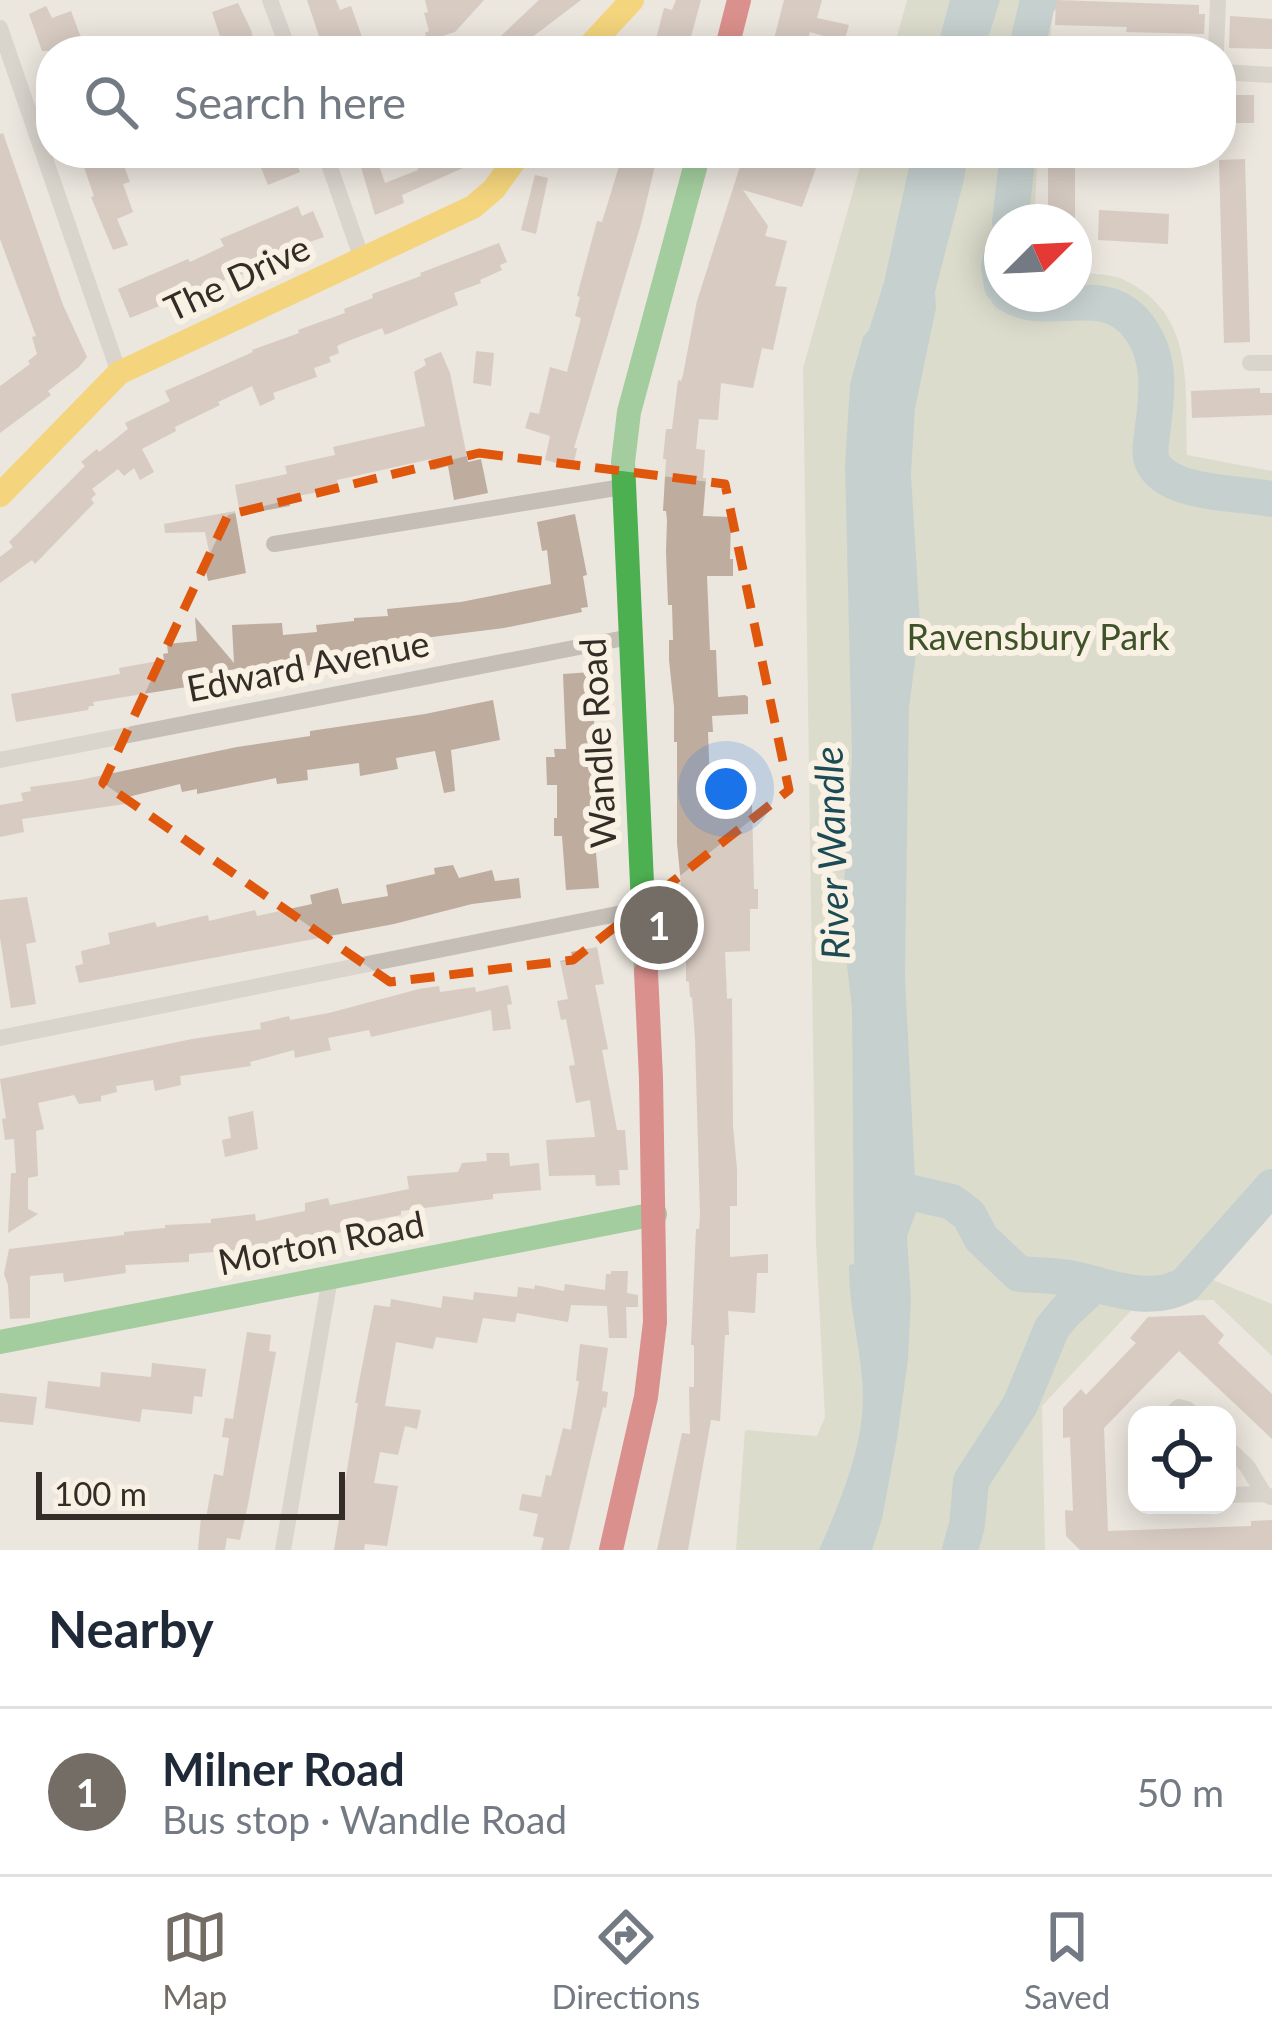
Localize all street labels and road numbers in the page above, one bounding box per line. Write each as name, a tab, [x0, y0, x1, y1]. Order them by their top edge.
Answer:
street label: The Drive	[157, 224, 316, 330]
street label: Edward Avenue	[183, 620, 433, 710]
street label: Wandle Road	[570, 637, 624, 849]
street label: Morton Road	[214, 1201, 427, 1284]

